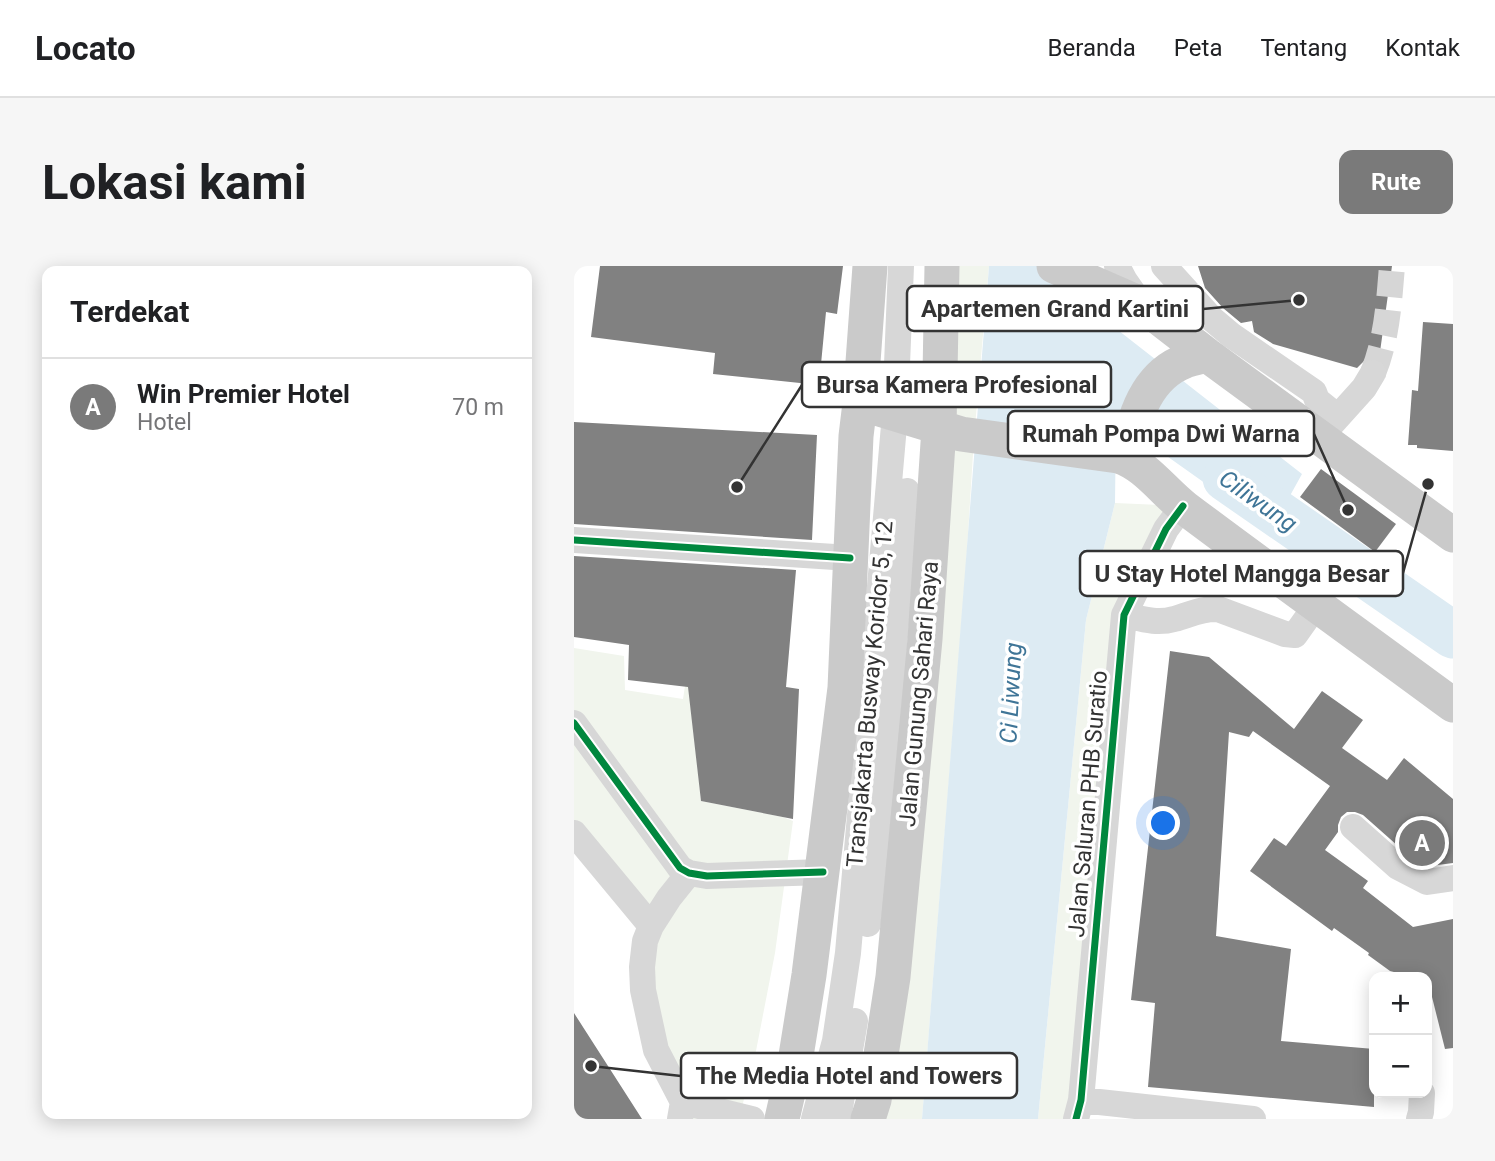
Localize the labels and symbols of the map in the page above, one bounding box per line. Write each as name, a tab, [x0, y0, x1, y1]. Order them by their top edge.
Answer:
callout: Apartemen Grand Kartini	[907, 286, 1203, 331]
text: Apartemen Grand Kartini	[921, 295, 1189, 323]
callout: Bursa Kamera Profesional	[802, 362, 1111, 407]
text: Bursa Kamera Profesional	[816, 371, 1098, 399]
callout: Rumah Pompa Dwi Warna	[1008, 411, 1314, 456]
text: Rumah Pompa Dwi Warna	[1022, 420, 1300, 448]
water label: Ciliwung	[1214, 464, 1302, 538]
street label: Transjakarta Busway Koridor 5, 12	[841, 519, 899, 868]
callout: U Stay Hotel Mangga Besar	[1080, 551, 1403, 596]
street label: Jalan Gunung Sahari Raya	[894, 560, 944, 828]
text: U Stay Hotel Mangga Besar	[1094, 560, 1390, 588]
water label: Ci Liwung	[994, 642, 1028, 744]
street label: Jalan Saluran PHB Suratio	[1063, 669, 1113, 939]
your location	[1146, 806, 1180, 840]
pin: A	[1399, 817, 1445, 869]
callout: The Media Hotel and Towers	[681, 1053, 1017, 1098]
text: The Media Hotel and Towers	[695, 1062, 1003, 1090]

